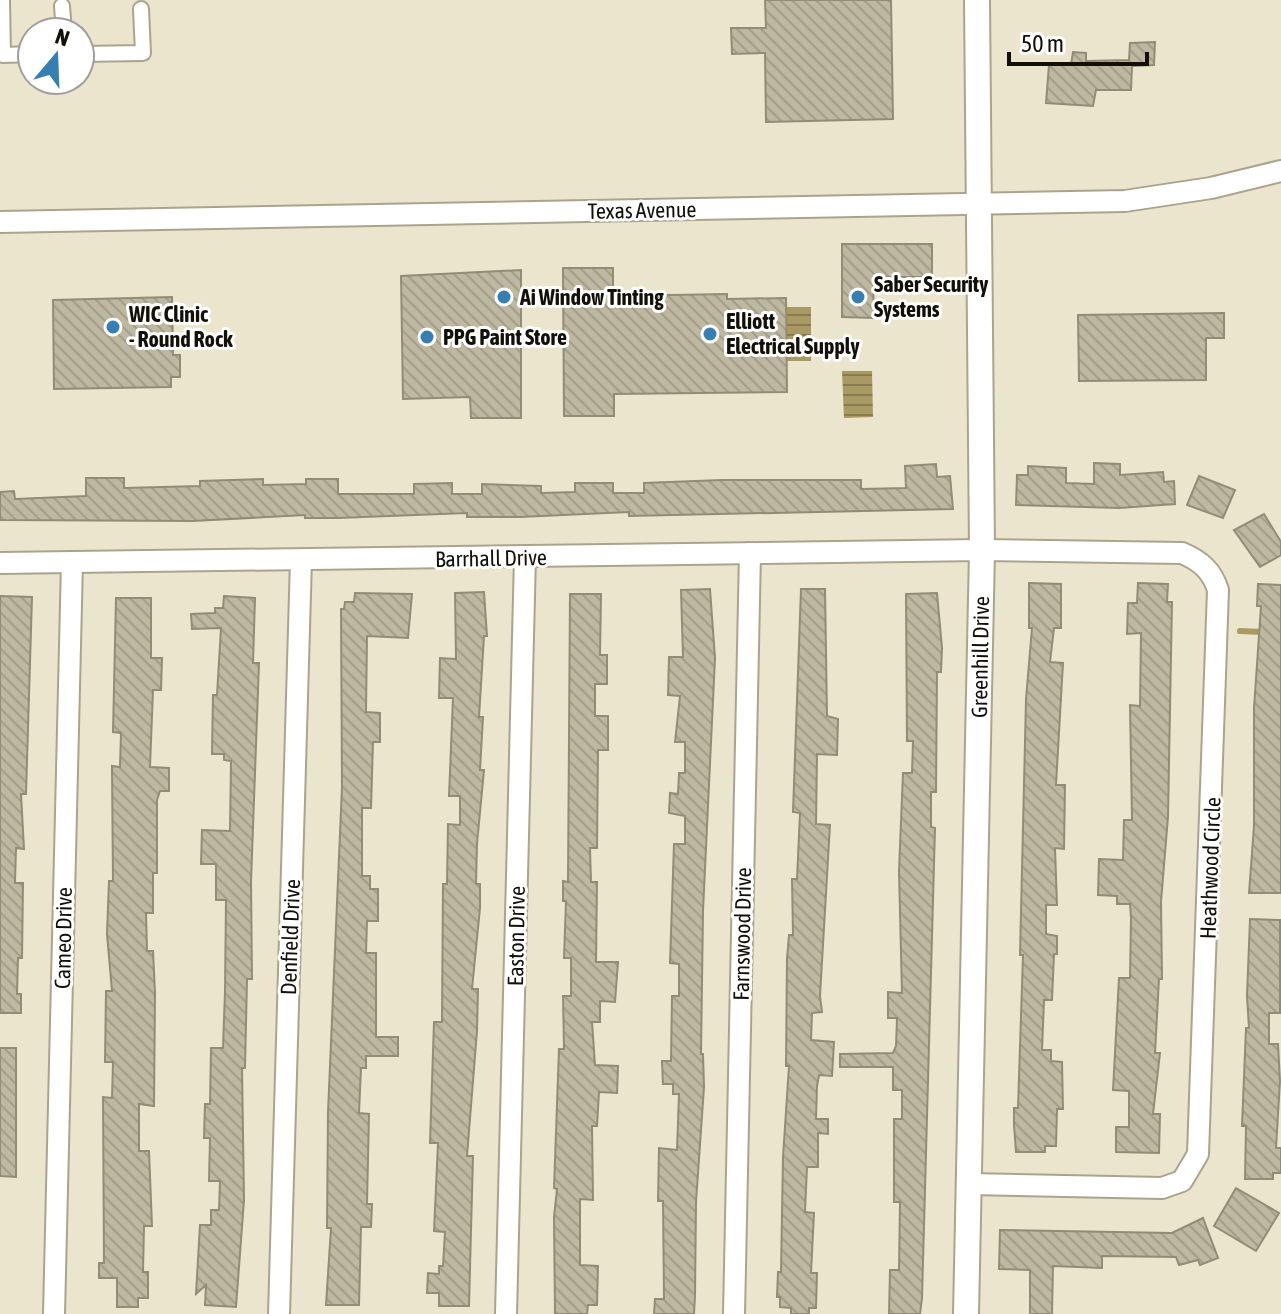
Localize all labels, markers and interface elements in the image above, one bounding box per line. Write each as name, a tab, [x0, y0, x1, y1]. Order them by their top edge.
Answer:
north arrow	[16, 16, 96, 96]
scale bar	[1009, 16, 1147, 66]
text: N	[52, 23, 73, 51]
text: 50 m	[1021, 30, 1064, 57]
street label: Texas Avenue	[587, 196, 697, 224]
place label: Saber Security Systems	[874, 271, 988, 322]
place label: Ai Window Tinting	[519, 284, 664, 310]
marker: Ai Window Tinting	[495, 288, 513, 306]
marker: Saber Security Systems	[849, 288, 867, 306]
place label: WIC Clinic - Round Rock	[128, 301, 233, 352]
place label: Elliott Electrical Supply	[726, 308, 860, 359]
marker: WIC Clinic - Round Rock	[104, 318, 122, 336]
place label: PPG Paint Store	[443, 324, 567, 350]
marker: Elliott Electrical Supply	[701, 325, 719, 343]
marker: PPG Paint Store	[418, 328, 436, 346]
street label: Barrhall Drive	[435, 544, 547, 572]
street label: Greenhill Drive	[966, 596, 994, 718]
street label: Heathwood Circle	[1195, 796, 1225, 940]
street label: Farnswood Drive	[728, 867, 756, 1001]
street label: Denfield Drive	[275, 879, 305, 995]
street label: Easton Drive	[502, 886, 530, 986]
street label: Cameo Drive	[49, 887, 77, 989]

